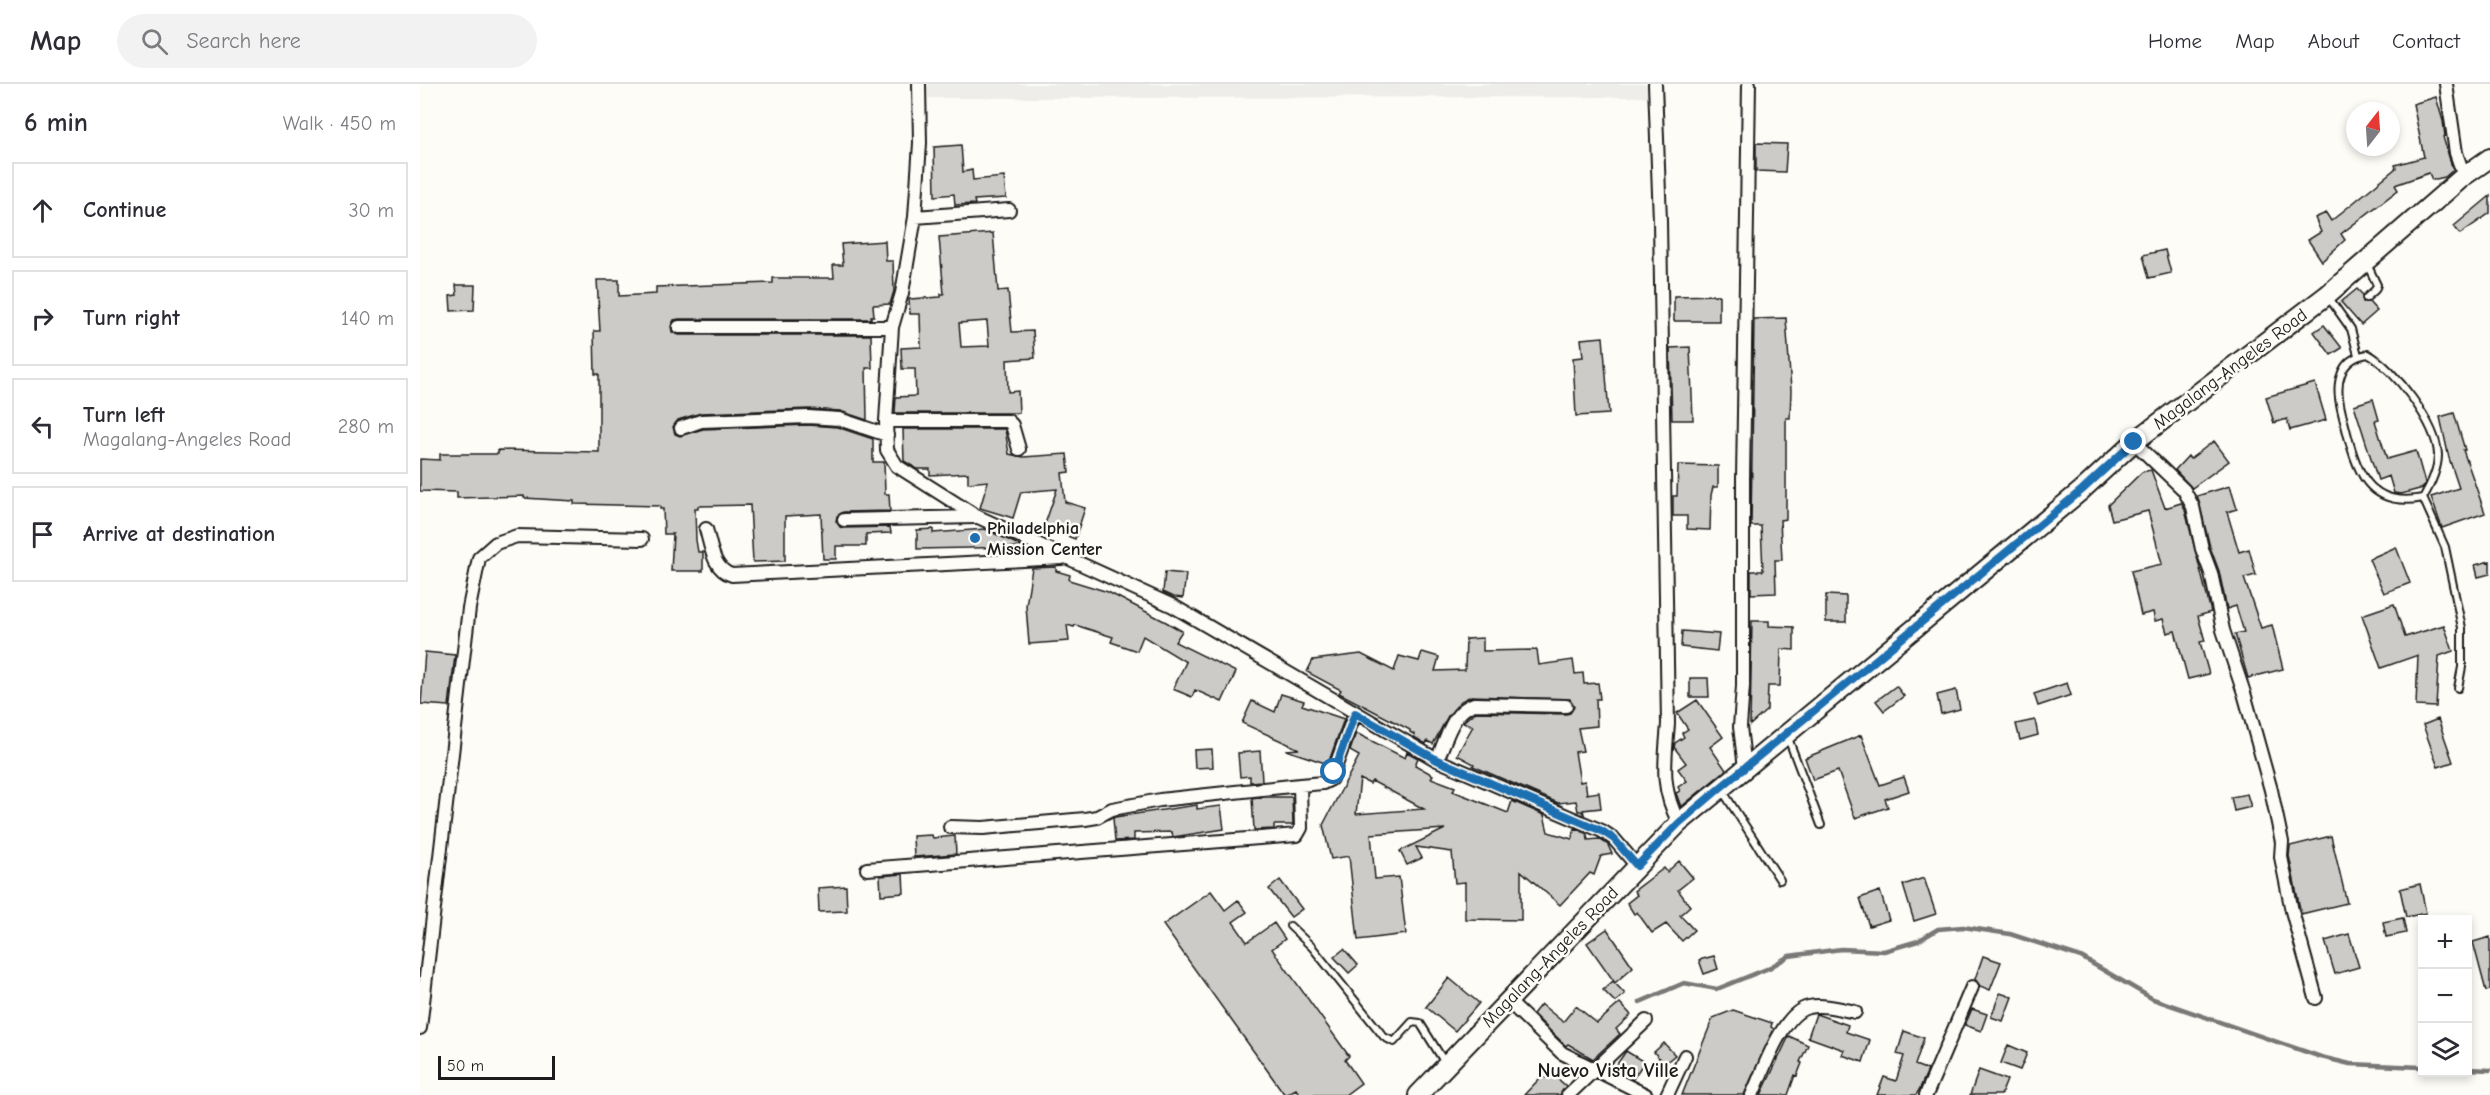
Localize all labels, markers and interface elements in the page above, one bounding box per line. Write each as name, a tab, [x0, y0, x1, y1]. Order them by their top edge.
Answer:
search box	[117, 14, 537, 68]
text: Map	[30, 25, 81, 57]
icon: search	[138, 25, 171, 58]
text: Search here	[186, 28, 301, 54]
text: Home	[2148, 29, 2202, 53]
text: Map	[2235, 29, 2275, 53]
text: About	[2308, 29, 2359, 53]
text: Contact	[2392, 29, 2460, 53]
north arrow	[2346, 102, 2400, 156]
text: 6 min	[24, 108, 88, 138]
text: Walk · 450 m	[283, 112, 396, 135]
icon: ahead	[26, 194, 59, 227]
text: Continue	[83, 197, 166, 223]
text: 30 m	[348, 199, 394, 222]
icon: right	[26, 302, 59, 335]
text: Turn right	[83, 305, 180, 331]
street label: Magalang-Angeles Road	[2149, 305, 2311, 434]
text: 140 m	[341, 307, 394, 330]
text: Turn left	[83, 402, 165, 428]
icon: left	[26, 410, 59, 443]
text: 280 m	[338, 415, 394, 438]
text: Magalang-Angeles Road	[83, 428, 291, 451]
route end	[2120, 428, 2146, 454]
icon: arrive	[26, 518, 59, 551]
place label: Philadelphia Mission Center	[987, 518, 1103, 560]
text: Arrive at destination	[83, 521, 275, 547]
marker: Philadelphia Mission Center	[968, 531, 982, 545]
route start	[1320, 758, 1346, 784]
street label: Magalang-Angeles Road	[1478, 883, 1623, 1032]
map controls	[2418, 915, 2472, 1077]
button: +	[2418, 915, 2472, 969]
button: −	[2418, 969, 2472, 1023]
button: layers	[2418, 1023, 2472, 1077]
scale bar	[438, 1053, 555, 1080]
text: 50 m	[447, 1057, 484, 1075]
district label: Nuevo Vista Ville	[1537, 1059, 1679, 1082]

